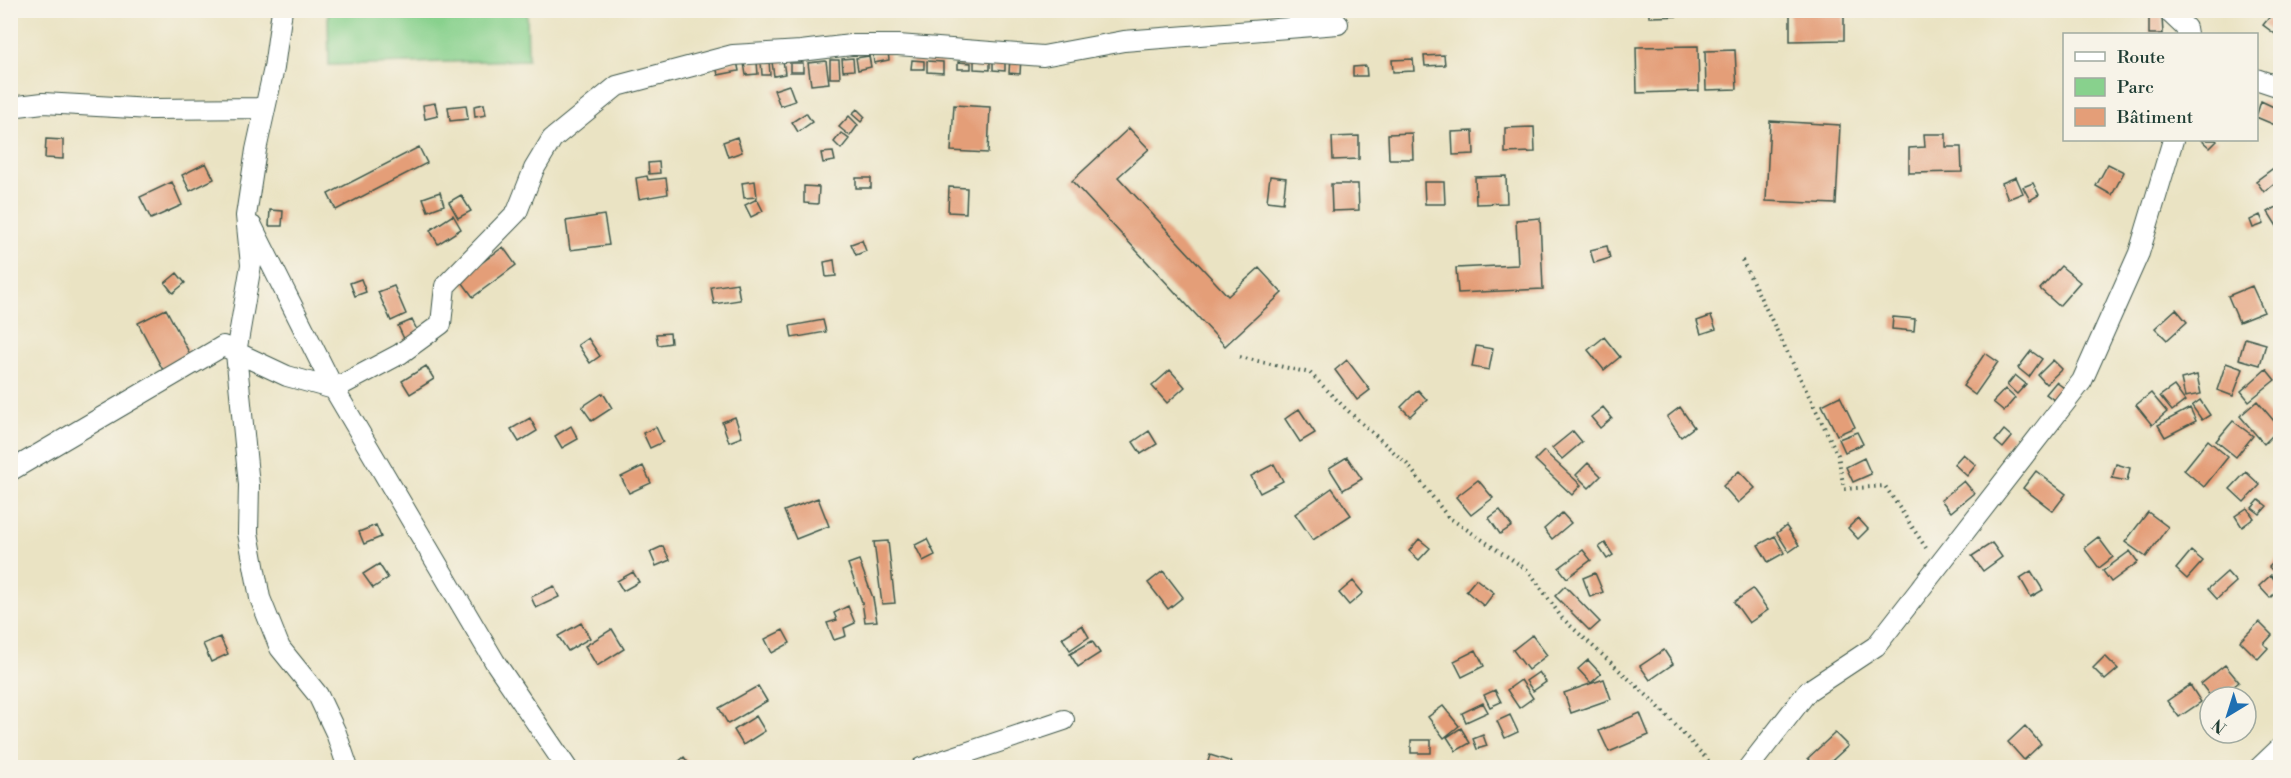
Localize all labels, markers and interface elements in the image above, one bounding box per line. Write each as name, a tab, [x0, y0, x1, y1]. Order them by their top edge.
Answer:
legend	[2063, 33, 2258, 141]
text: Route	[2117, 46, 2165, 69]
text: Parc	[2117, 76, 2154, 99]
text: Bâtiment	[2116, 106, 2194, 129]
north arrow	[2198, 685, 2258, 745]
text: N	[2208, 714, 2231, 738]

